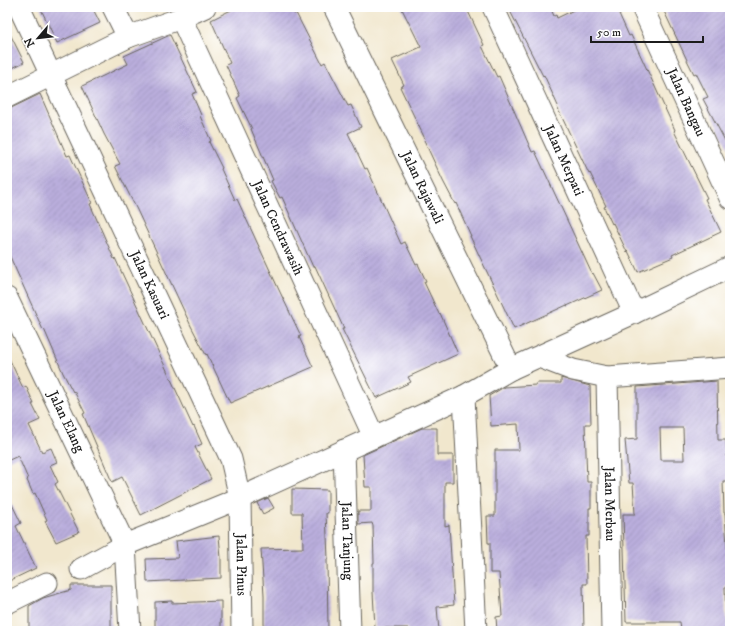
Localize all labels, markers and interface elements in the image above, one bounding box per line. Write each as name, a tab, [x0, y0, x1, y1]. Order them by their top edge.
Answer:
north arrow	[18, 18, 58, 58]
scale bar	[591, 18, 703, 44]
text: 50 m	[597, 25, 621, 40]
text: N	[22, 35, 38, 49]
street label: Jalan Bangau	[662, 63, 710, 140]
street label: Jalan Merpati	[539, 120, 588, 199]
street label: Jalan Rajawali	[396, 146, 448, 227]
street label: Jalan Cendrawasih	[247, 176, 308, 279]
street label: Jalan Kasuari	[125, 246, 173, 323]
street label: Jalan Elang	[43, 386, 88, 455]
street label: Jalan Merbau	[600, 464, 619, 542]
street label: Jalan Tanjung	[337, 499, 357, 581]
street label: Jalan Pinus	[232, 531, 250, 596]

